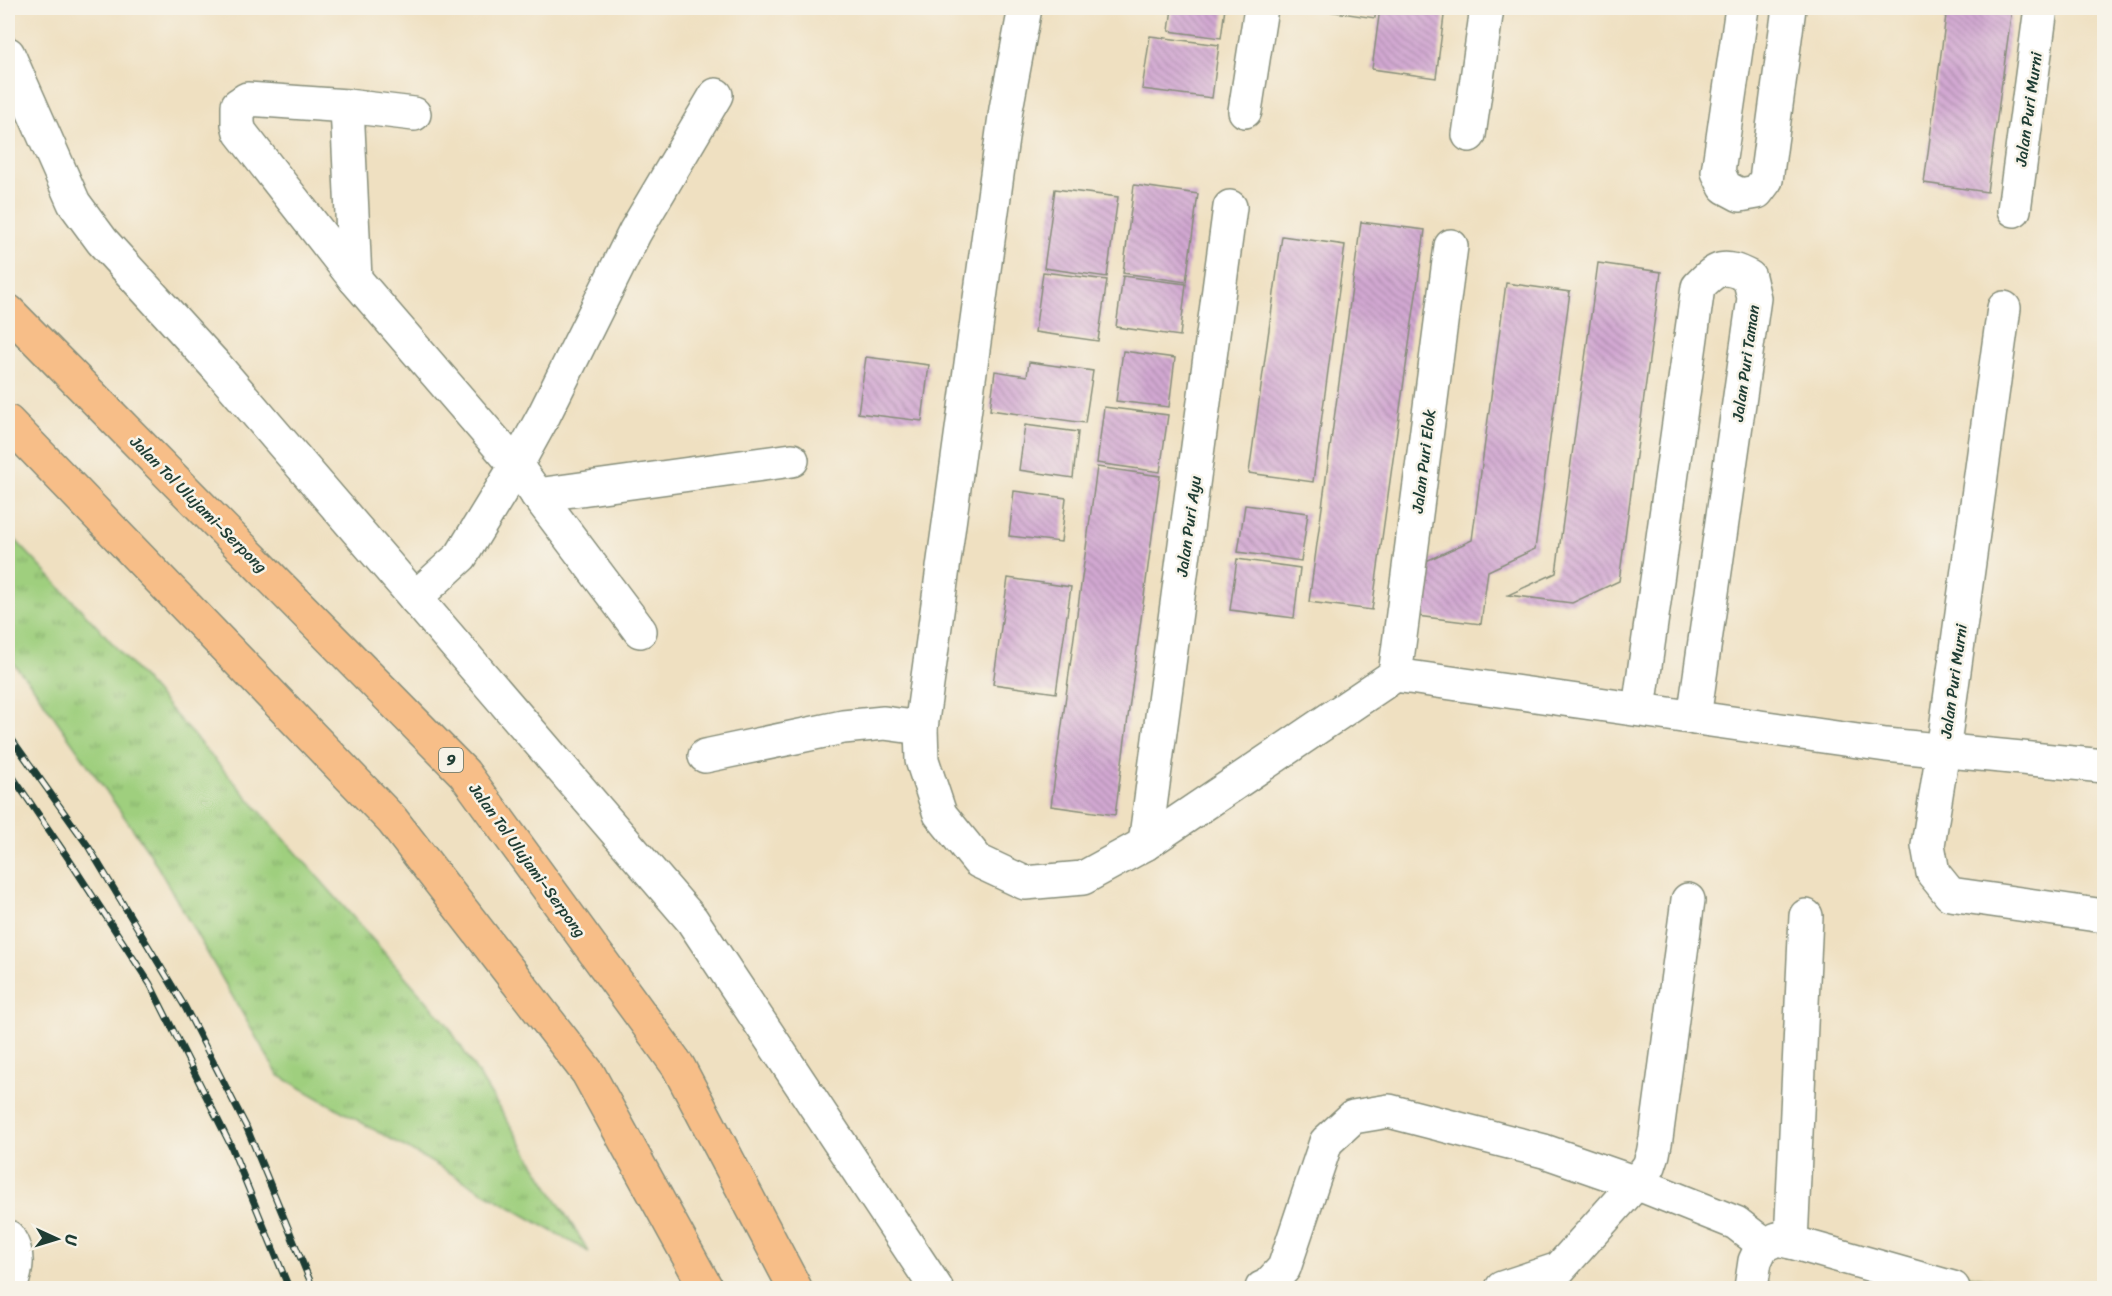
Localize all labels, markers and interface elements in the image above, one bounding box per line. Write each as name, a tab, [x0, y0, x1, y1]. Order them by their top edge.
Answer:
street label: Jalan Puri Murni	[2006, 49, 2051, 169]
street label: Jalan Puri Taman	[1723, 303, 1768, 424]
street label: Jalan Puri Elok	[1403, 407, 1444, 515]
street label: Jalan Tol Ulujami–Serpong	[122, 428, 274, 580]
street label: Jalan Puri Ayu	[1167, 473, 1210, 579]
street label: Jalan Puri Murni	[1931, 621, 1976, 741]
road number: 9	[439, 748, 463, 772]
street label: Jalan Tol Ulujami–Serpong	[461, 776, 594, 944]
north arrow	[27, 1209, 87, 1269]
text: U	[57, 1234, 86, 1248]

